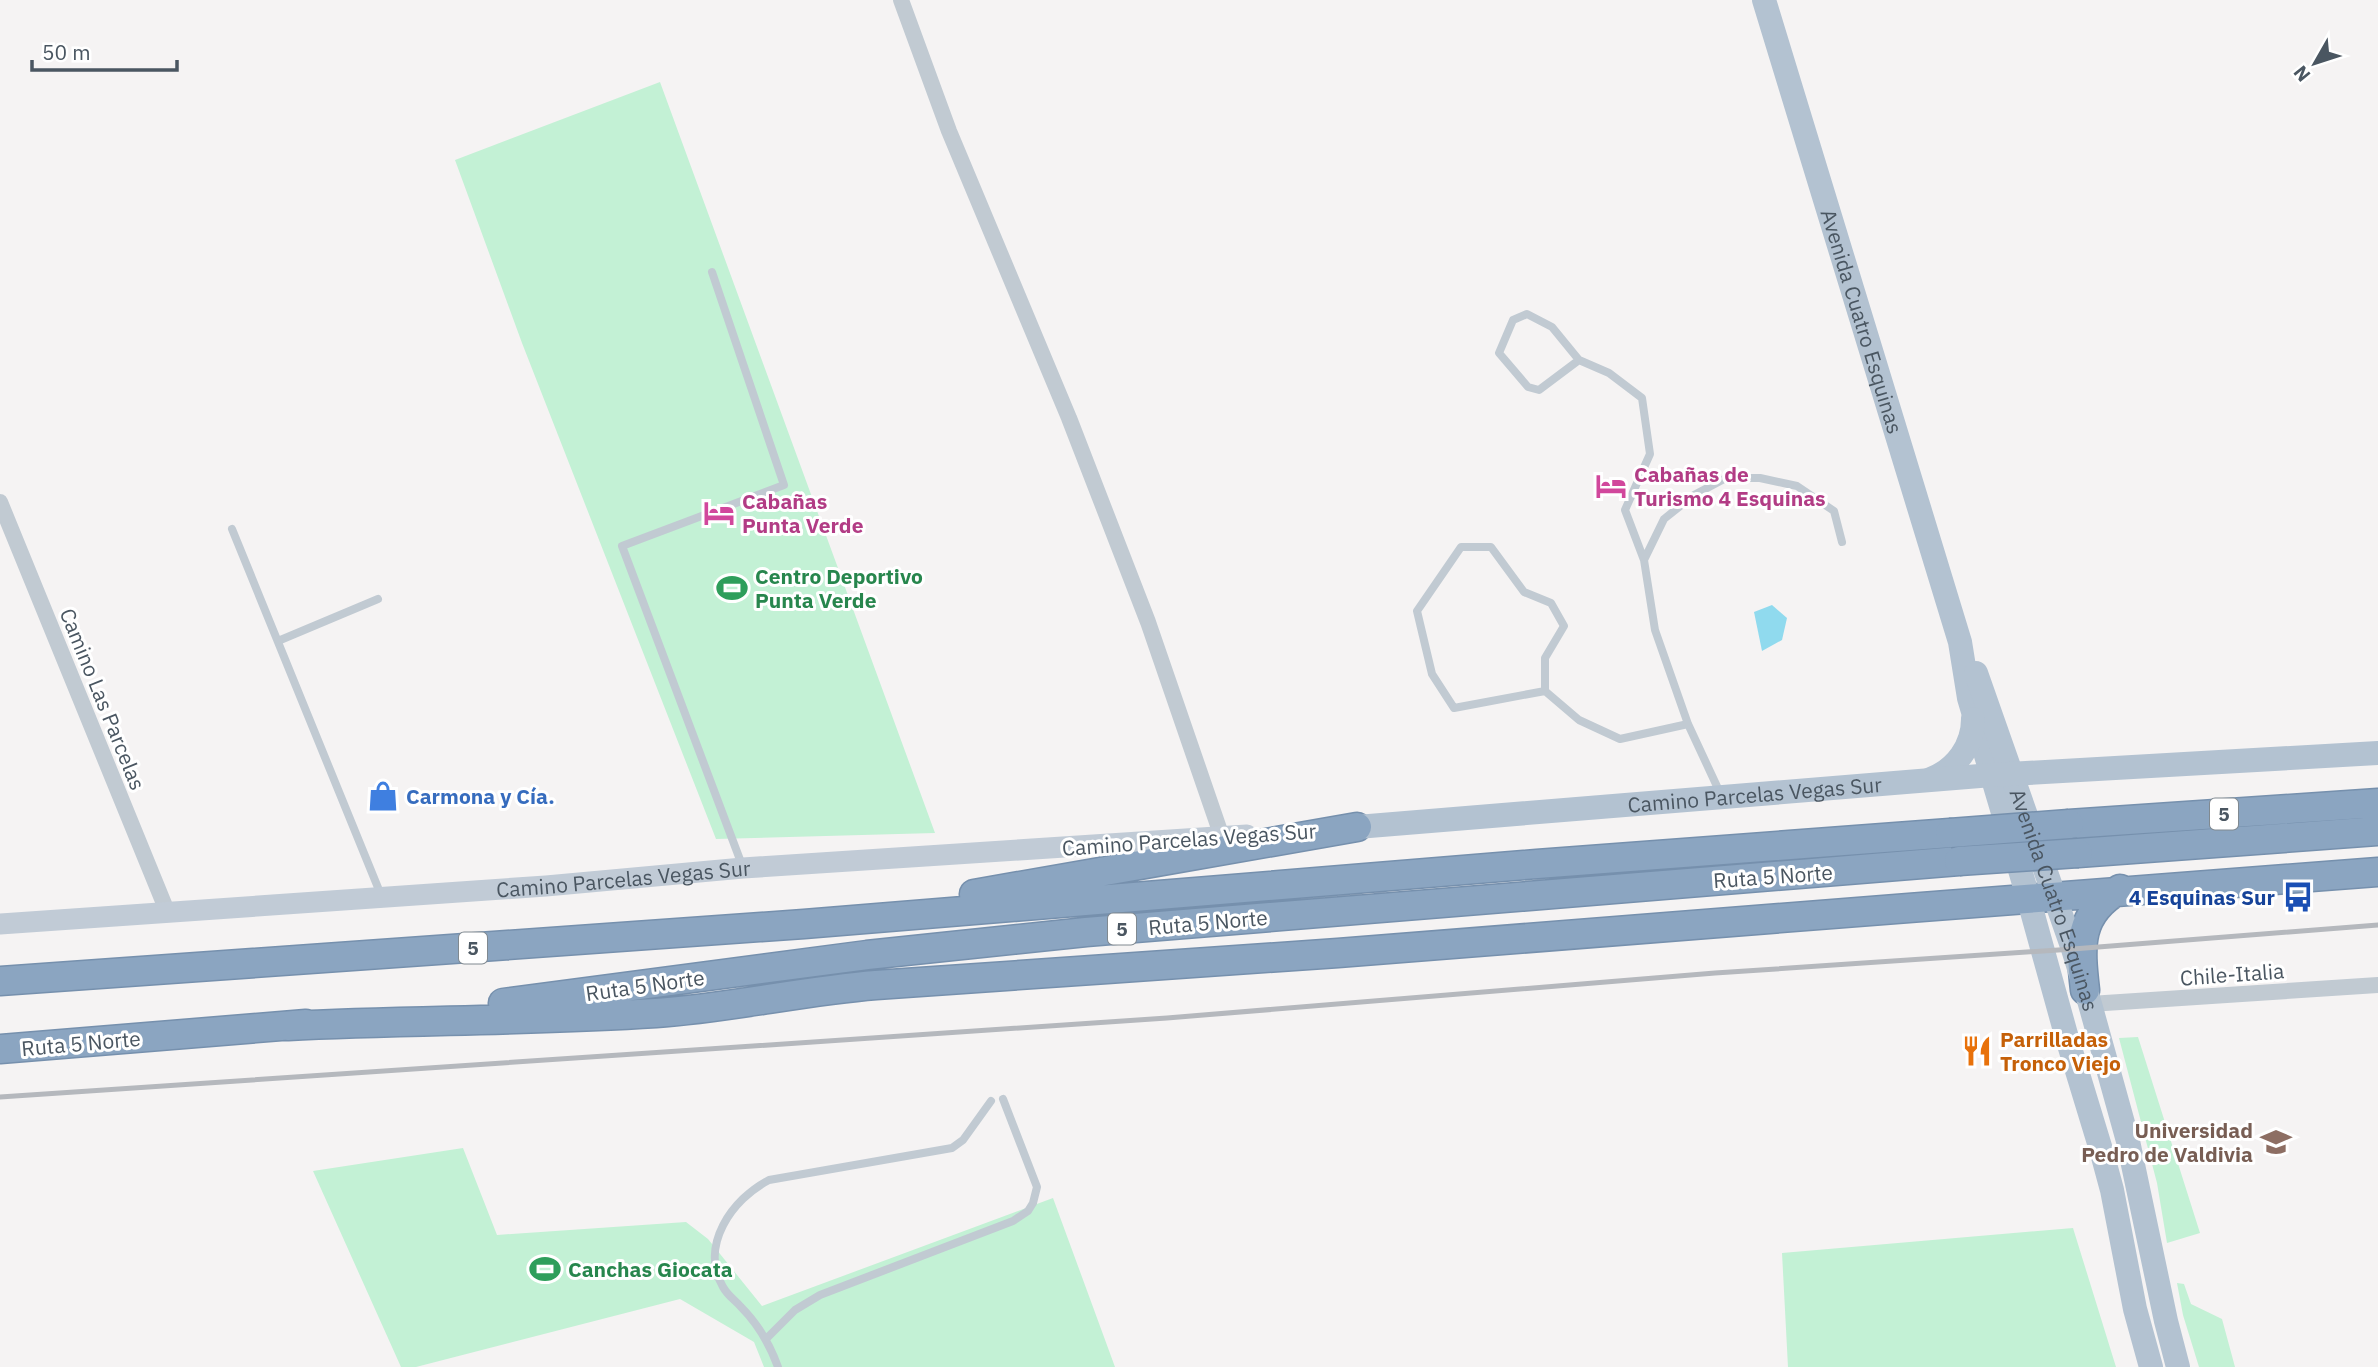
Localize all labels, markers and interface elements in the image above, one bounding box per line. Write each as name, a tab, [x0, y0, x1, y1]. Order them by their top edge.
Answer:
scale bar	[32, 28, 177, 72]
north arrow	[2280, 28, 2350, 98]
text: 50 m	[42, 38, 91, 66]
text: N	[2288, 61, 2315, 87]
street label: Avenida Cuatro Esquinas	[1815, 206, 1910, 437]
place label: Cabañas de Turismo 4 Esquinas	[1634, 460, 1826, 512]
hotel icon: Cabañas de Turismo 4 Esquinas	[1594, 469, 1628, 503]
place label: Cabañas Punta Verde	[742, 487, 864, 539]
hotel icon: Cabañas Punta Verde	[702, 496, 736, 530]
place label: Centro Deportivo Punta Verde	[755, 562, 923, 614]
sports icon: Centro Deportivo Punta Verde	[715, 571, 749, 605]
street label: Camino Las Parcelas	[54, 604, 152, 794]
street label: Camino Parcelas Vegas Sur	[1626, 770, 1883, 819]
shop icon: Carmona y Cía.	[366, 779, 400, 813]
place label: Carmona y Cía.	[406, 782, 555, 810]
street label: Avenida Cuatro Esquinas	[2004, 785, 2105, 1014]
road number: 5	[2210, 799, 2238, 830]
street label: Camino Parcelas Vegas Sur	[1061, 816, 1317, 862]
street label: Camino Parcelas Vegas Sur	[495, 854, 752, 903]
street label: Ruta 5 Norte	[1712, 858, 1834, 894]
bus stop icon: 4 Esquinas Sur	[2281, 880, 2315, 914]
place label: 4 Esquinas Sur	[2129, 883, 2276, 911]
street label: Ruta 5 Norte	[1147, 903, 1269, 941]
road number: 5	[1108, 914, 1136, 945]
road number: 5	[459, 932, 487, 964]
street label: Chile-Italia	[2179, 956, 2285, 992]
street label: Ruta 5 Norte	[584, 963, 706, 1007]
street label: Ruta 5 Norte	[20, 1024, 142, 1062]
place label: Parrilladas Tronco Viejo	[2000, 1025, 2121, 1077]
restaurant icon: Parrilladas Tronco Viejo	[1960, 1034, 1994, 1068]
place label: Universidad Pedro de Valdivia	[2081, 1116, 2253, 1168]
school or university icon: Universidad Pedro de Valdivia	[2259, 1125, 2293, 1159]
sports icon: Canchas Giocata	[528, 1252, 562, 1286]
place label: Canchas Giocata	[568, 1255, 733, 1283]

